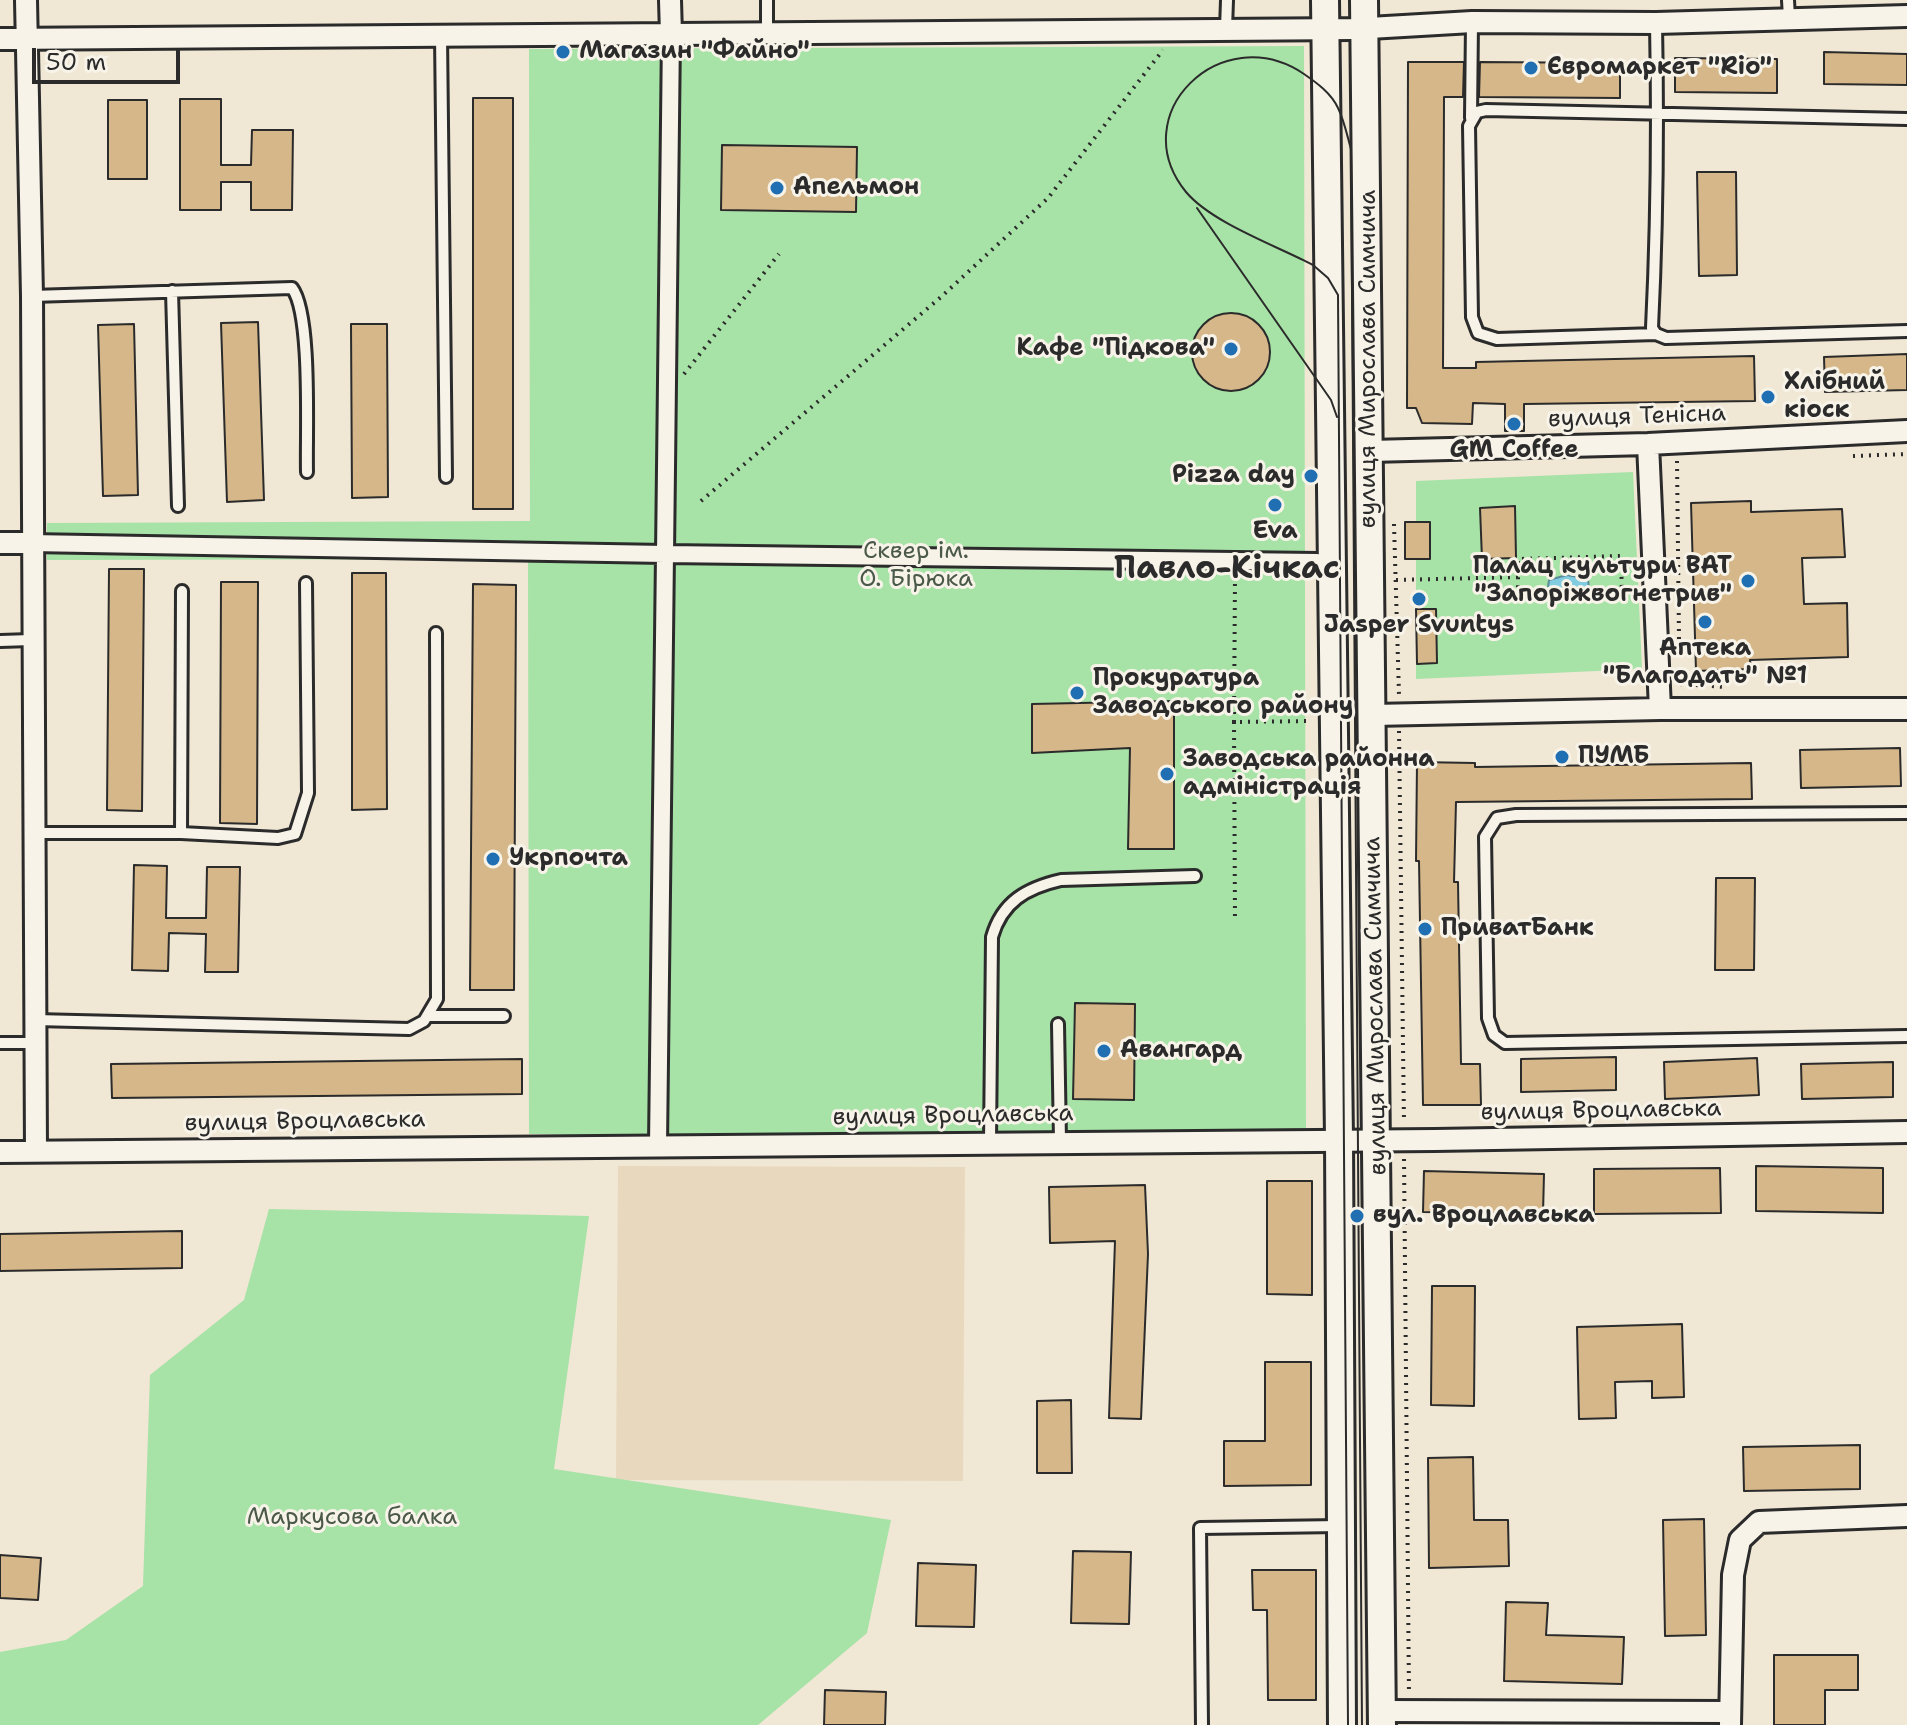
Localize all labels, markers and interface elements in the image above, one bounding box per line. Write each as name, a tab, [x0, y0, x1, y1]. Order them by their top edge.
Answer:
scale bar	[36, 32, 184, 82]
place label: Магазин "Файно"	[579, 38, 810, 66]
marker: Магазин "Файно"	[554, 43, 572, 61]
text: 50 m	[46, 46, 106, 78]
place label: Євромаркет "Rio"	[1547, 54, 1772, 82]
marker: Євромаркет "Rio"	[1522, 59, 1540, 77]
place label: Апельмон	[793, 174, 919, 202]
marker: Апельмон	[768, 179, 786, 197]
street label: вулиця Мирослава Симчича	[1355, 190, 1383, 528]
place label: Кафе "Підкова"	[1017, 335, 1215, 363]
marker: Кафе "Підкова"	[1222, 340, 1240, 358]
place label: Хлібний кіоск	[1784, 369, 1885, 425]
marker: Хлібний кіоск	[1759, 388, 1777, 406]
street label: вулиця Тенісна	[1548, 400, 1726, 434]
marker: GM Coffee	[1505, 415, 1523, 433]
place label: GM Coffee	[1449, 437, 1579, 465]
place label: Pizza day	[1172, 462, 1295, 490]
marker: Pizza day	[1302, 467, 1320, 485]
marker: Eva	[1266, 496, 1284, 514]
place label: Eva	[1252, 518, 1298, 546]
park label: Сквер ім. О. Бірюка	[859, 538, 973, 594]
district label: Павло-Кічкас	[1114, 551, 1340, 589]
place label: Палац культури ВАТ "Запоріжвогнетрив"	[1473, 553, 1732, 609]
marker: Палац культури ВАТ "Запоріжвогнетрив"	[1739, 572, 1757, 590]
marker: Jasper Svuntys	[1410, 590, 1428, 608]
place label: Jasper Svuntys	[1324, 612, 1514, 640]
marker: Аптека "Благодать" №1	[1696, 613, 1714, 631]
place label: Аптека "Благодать" №1	[1603, 635, 1807, 691]
place label: Прокуратура Заводського району	[1093, 665, 1353, 721]
marker: Прокуратура Заводського району	[1068, 684, 1086, 702]
place label: ПУМБ	[1578, 743, 1649, 771]
place label: Заводська районна адміністрація	[1183, 746, 1435, 802]
marker: ПУМБ	[1553, 748, 1571, 766]
marker: Заводська районна адміністрація	[1158, 765, 1176, 783]
street label: вулиця Мирослава Симчича	[1359, 837, 1393, 1175]
place label: Укрпочта	[509, 845, 628, 873]
marker: Укрпочта	[484, 850, 502, 868]
place label: ПриватБанк	[1441, 915, 1594, 943]
marker: ПриватБанк	[1416, 920, 1434, 938]
place label: Авангард	[1120, 1037, 1242, 1065]
marker: Авангард	[1095, 1042, 1113, 1060]
street label: вулиця Вроцлавська	[1480, 1095, 1722, 1127]
street label: вулиця Вроцлавська	[832, 1100, 1074, 1132]
street label: вулиця Вроцлавська	[184, 1106, 426, 1138]
place label: вул. Вроцлавська	[1373, 1202, 1595, 1230]
marker: вул. Вроцлавська	[1348, 1207, 1366, 1225]
park label: Маркусова балка	[247, 1504, 457, 1532]

